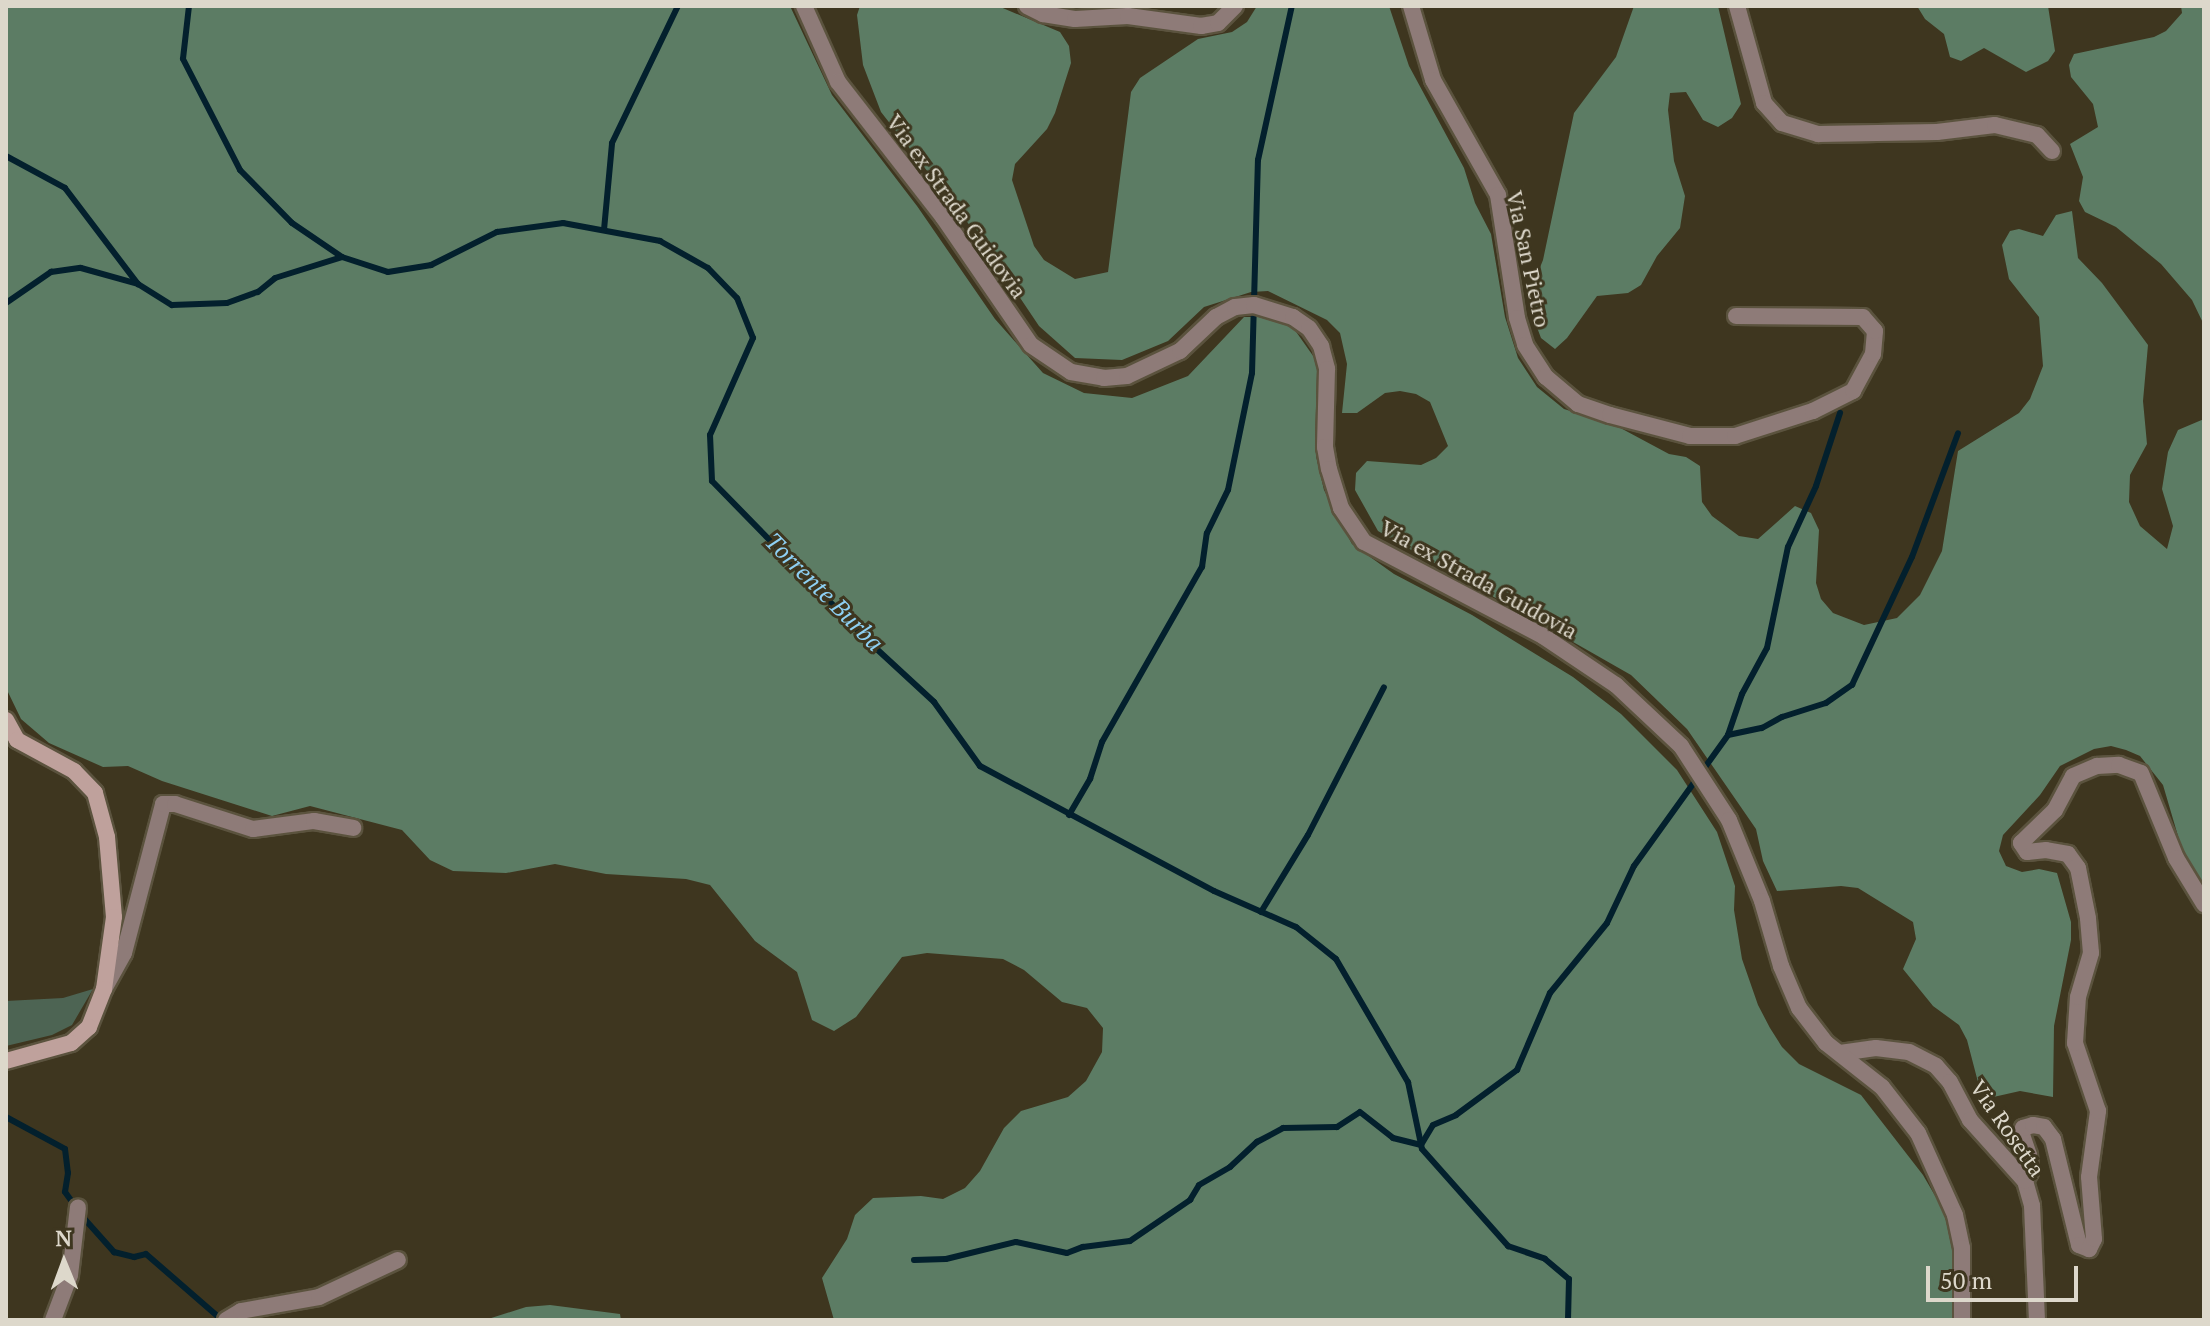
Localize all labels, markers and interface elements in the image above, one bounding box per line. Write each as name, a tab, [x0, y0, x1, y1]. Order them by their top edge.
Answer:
street label: Via ex Strada Guidovia	[881, 109, 1033, 303]
street label: Via San Pietro	[1502, 188, 1556, 330]
street label: Via ex Strada Guidovia	[1376, 514, 1582, 644]
water label: Torrente Burba	[759, 527, 889, 657]
street label: Via Rosetta	[1965, 1075, 2051, 1181]
north arrow	[24, 1222, 104, 1302]
text: N	[55, 1223, 72, 1252]
scale bar	[1930, 1250, 2082, 1300]
text: 50 m	[1940, 1264, 1992, 1296]

